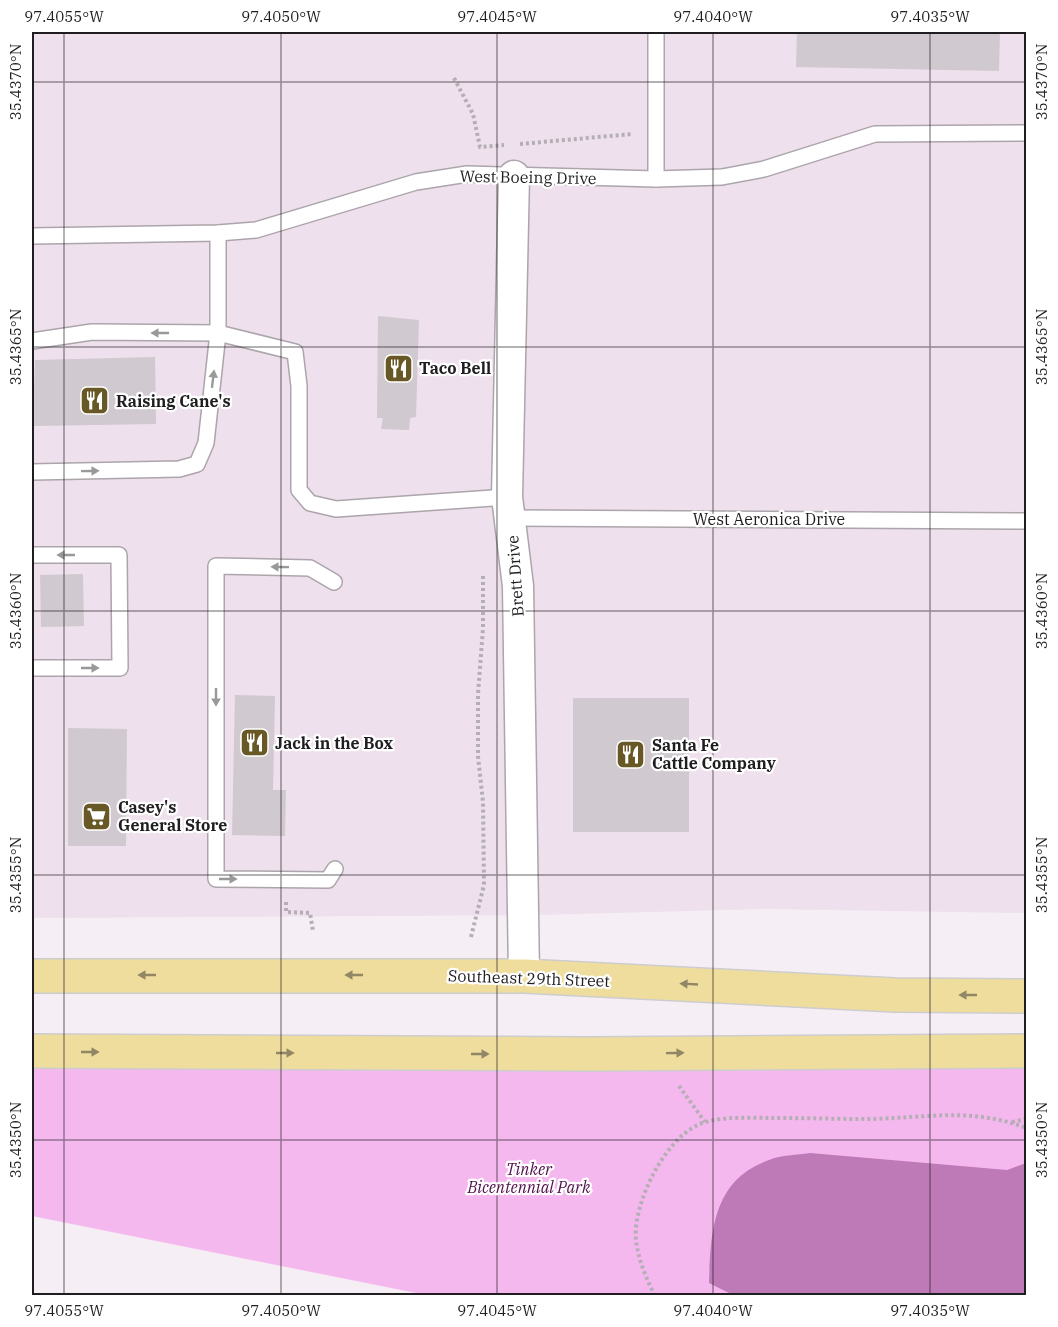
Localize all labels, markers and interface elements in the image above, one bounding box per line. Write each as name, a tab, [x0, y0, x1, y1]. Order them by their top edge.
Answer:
text: 97.4055°W	[24, 7, 104, 26]
text: 97.4050°W	[241, 7, 321, 26]
text: 97.4045°W	[457, 7, 537, 26]
text: 97.4040°W	[673, 7, 753, 26]
text: 97.4035°W	[890, 7, 970, 26]
text: 35.4370°N	[6, 44, 25, 120]
text: 35.4370°N	[1032, 44, 1051, 120]
street label: West Boeing Drive	[459, 166, 597, 188]
text: 35.4365°N	[6, 309, 25, 385]
text: 35.4365°N	[1032, 309, 1051, 385]
one-way arrow	[150, 328, 169, 338]
restaurant icon: Taco Bell	[382, 352, 414, 384]
place label: Taco Bell	[419, 358, 491, 378]
one-way arrow	[208, 370, 217, 389]
restaurant icon: Raising Cane's	[79, 385, 111, 417]
place label: Raising Cane's	[116, 391, 231, 411]
one-way arrow	[80, 466, 99, 475]
street label: West Aeronica Drive	[693, 509, 845, 529]
street label: Brett Drive	[502, 535, 528, 617]
one-way arrow	[56, 550, 75, 560]
one-way arrow	[270, 562, 289, 572]
text: 35.4360°N	[6, 573, 25, 649]
text: 35.4360°N	[1032, 573, 1051, 649]
one-way arrow	[81, 663, 100, 673]
one-way arrow	[211, 687, 221, 706]
restaurant icon: Jack in the Box	[238, 727, 270, 759]
place label: Jack in the Box	[275, 733, 394, 753]
place label: Santa Fe Cattle Company	[652, 735, 777, 773]
restaurant icon: Santa Fe Cattle Company	[615, 738, 647, 770]
place label: Casey's General Store	[118, 797, 227, 835]
supermarket icon: Casey's General Store	[81, 800, 113, 832]
text: 35.4355°N	[6, 837, 25, 913]
text: 35.4355°N	[1032, 837, 1051, 913]
one-way arrow	[219, 874, 238, 884]
street label: Southeast 29th Street	[448, 965, 611, 991]
one-way arrow	[345, 970, 364, 980]
one-way arrow	[137, 971, 156, 980]
one-way arrow	[680, 979, 699, 988]
one-way arrow	[959, 990, 978, 1000]
one-way arrow	[80, 1047, 99, 1057]
one-way arrow	[275, 1048, 294, 1057]
one-way arrow	[665, 1048, 684, 1058]
one-way arrow	[470, 1049, 489, 1058]
text: 35.4350°N	[6, 1102, 25, 1178]
text: 35.4350°N	[1032, 1102, 1051, 1178]
park label: Tinker Bicentennial Park	[466, 1159, 591, 1197]
text: 97.4055°W	[24, 1301, 104, 1320]
text: 97.4050°W	[241, 1301, 321, 1320]
text: 97.4045°W	[457, 1301, 537, 1320]
text: 97.4040°W	[673, 1301, 753, 1320]
text: 97.4035°W	[890, 1301, 970, 1320]

